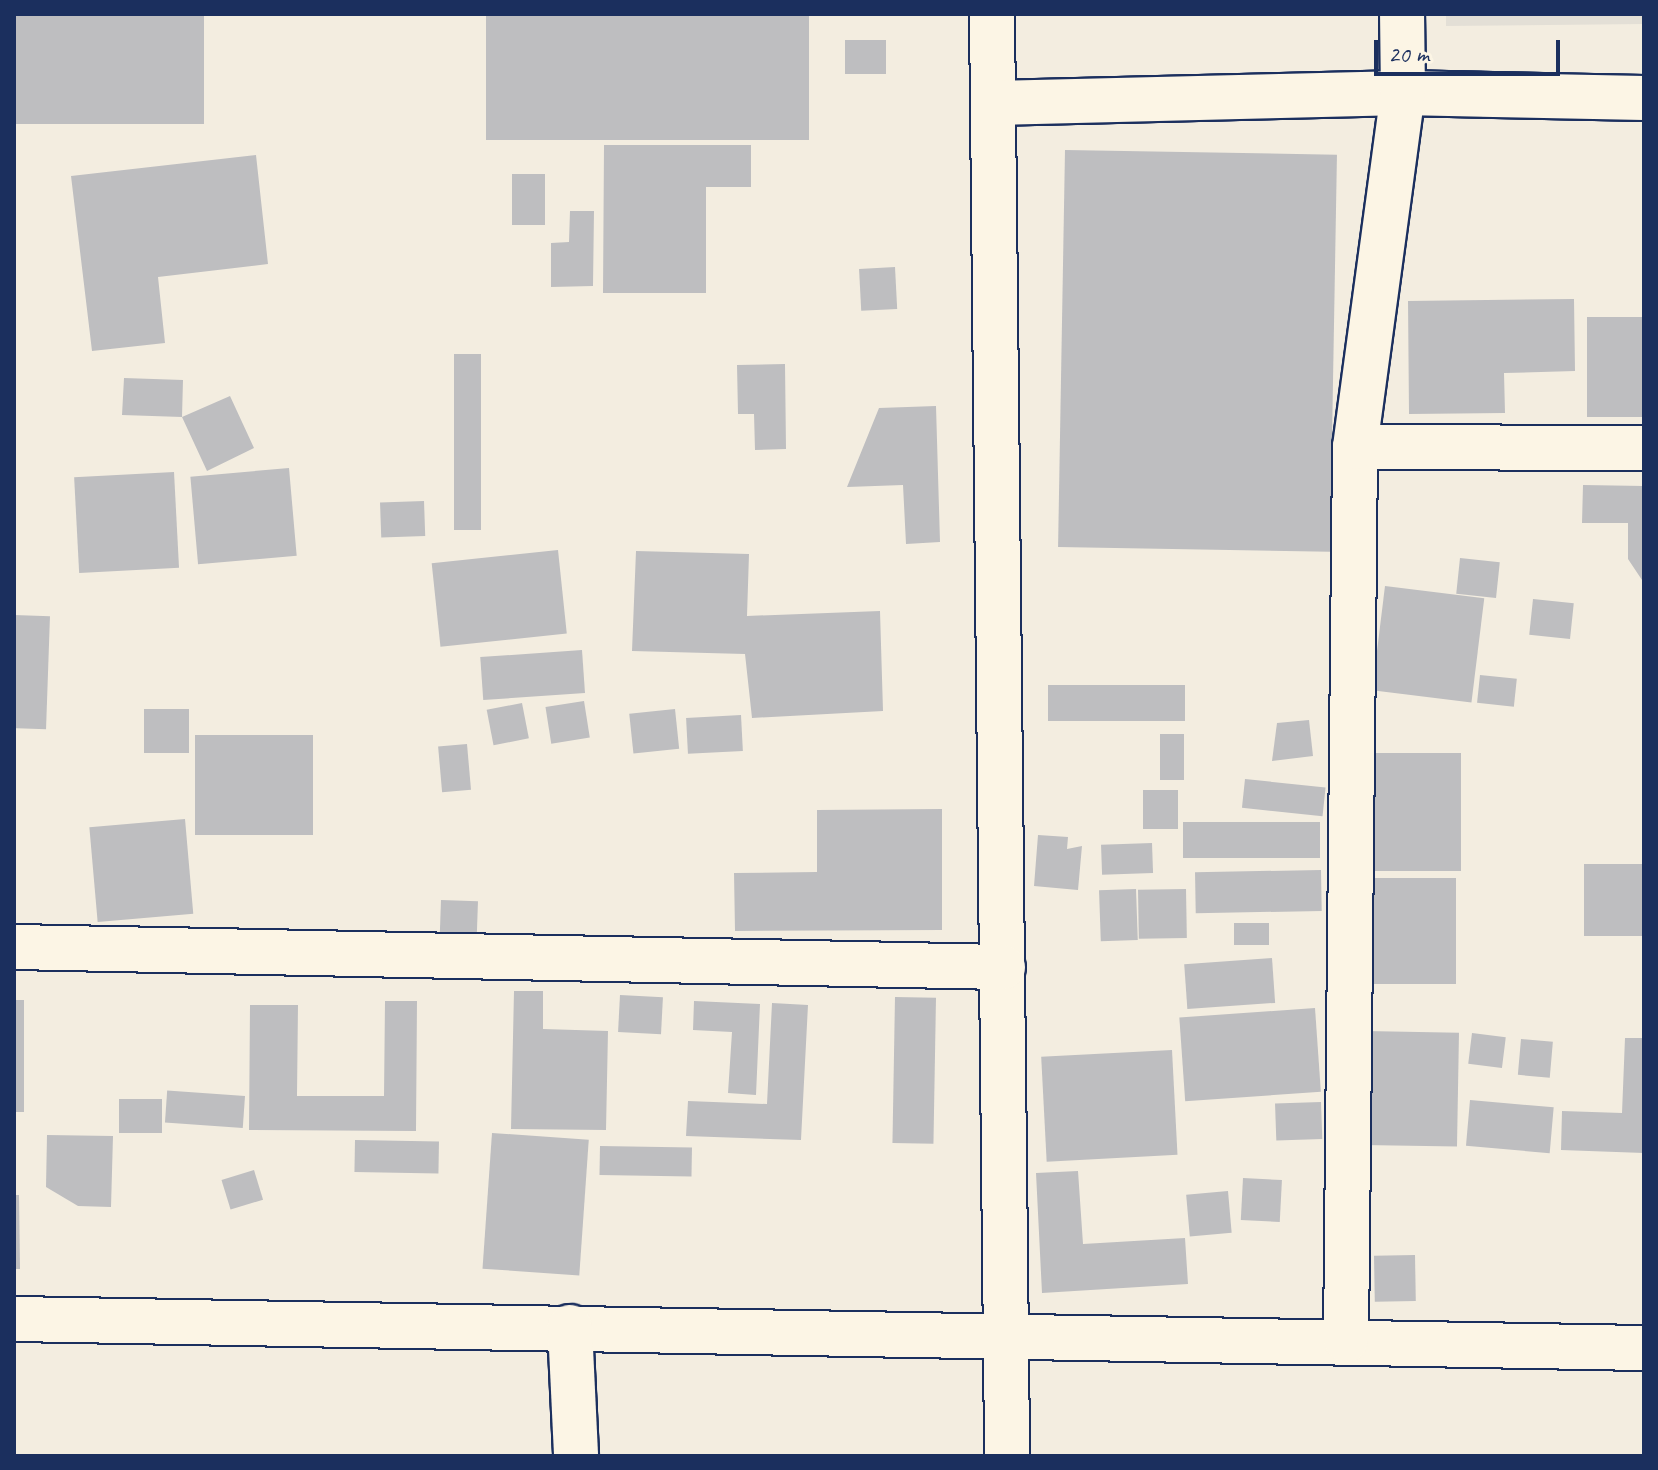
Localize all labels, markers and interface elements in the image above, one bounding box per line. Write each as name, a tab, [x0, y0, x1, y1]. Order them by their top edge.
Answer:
scale bar	[1378, 24, 1564, 74]
text: 20 m	[1388, 39, 1429, 69]

